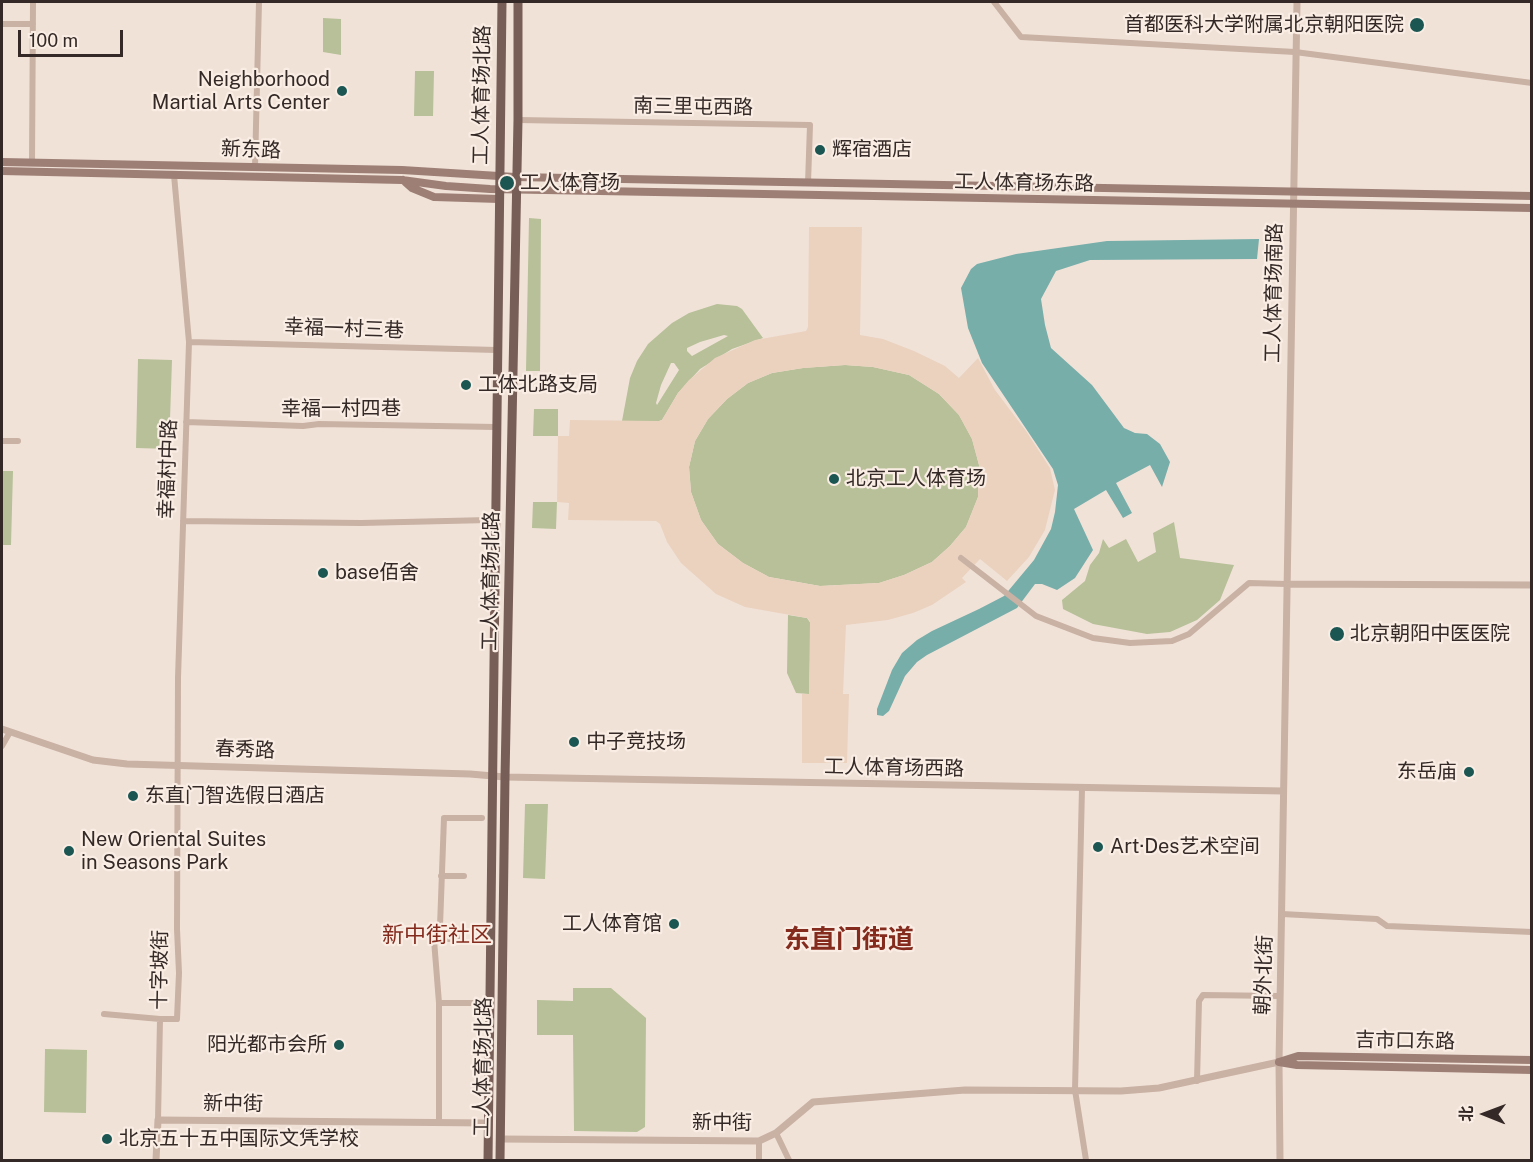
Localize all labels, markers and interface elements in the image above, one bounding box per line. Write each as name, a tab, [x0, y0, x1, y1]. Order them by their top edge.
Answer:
place label: 首都医科大学附属北京朝阳医院	[1124, 13, 1404, 37]
marker: 首都医科大学附属北京朝阳医院	[1408, 16, 1426, 34]
scale bar	[21, 18, 126, 56]
street label: 工人体育场北路	[469, 25, 495, 165]
text: 100 m	[29, 30, 78, 51]
place label: Neighborhood Martial Arts Center	[152, 68, 330, 115]
marker: Neighborhood Martial Arts Center	[335, 84, 349, 98]
street label: 南三里屯西路	[633, 94, 753, 120]
street label: 新东路	[221, 137, 281, 163]
place label: 辉宿酒店	[832, 138, 912, 162]
marker: 辉宿酒店	[813, 143, 827, 157]
street label: 工人体育场东路	[954, 170, 1094, 196]
place label: 工人体育场	[520, 171, 620, 195]
marker: 工人体育场	[498, 174, 516, 192]
street label: 工人体育场南路	[1261, 223, 1287, 363]
street label: 幸福一村三巷	[284, 315, 404, 343]
place label: 工体北路支局	[478, 373, 598, 397]
marker: 工体北路支局	[459, 378, 473, 392]
street label: 幸福一村四巷	[281, 397, 401, 421]
street label: 幸福村中路	[154, 419, 182, 519]
place label: 北京工人体育场	[846, 467, 986, 491]
marker: 北京工人体育场	[827, 472, 841, 486]
street label: 工人体育场北路	[478, 511, 504, 651]
place label: base佰舍	[335, 561, 419, 585]
marker: base佰舍	[316, 566, 330, 580]
place label: 北京朝阳中医医院	[1350, 622, 1510, 646]
marker: 北京朝阳中医医院	[1328, 625, 1346, 643]
place label: 中子竞技场	[586, 730, 686, 754]
marker: 中子竞技场	[567, 735, 581, 749]
street label: 春秀路	[215, 737, 275, 763]
street label: 工人体育场西路	[824, 755, 964, 781]
place label: 东岳庙	[1397, 760, 1457, 784]
marker: 东岳庙	[1462, 765, 1476, 779]
place label: 东直门智选假日酒店	[145, 784, 325, 808]
marker: 东直门智选假日酒店	[126, 789, 140, 803]
place label: New Oriental Suites in Seasons Park	[81, 828, 266, 875]
place label: Art·Des艺术空间	[1110, 835, 1259, 859]
marker: Art·Des艺术空间	[1091, 840, 1105, 854]
marker: New Oriental Suites in Seasons Park	[62, 844, 76, 858]
place label: 工人体育馆	[562, 912, 662, 936]
marker: 工人体育馆	[667, 917, 681, 931]
district label: 新中街社区	[382, 922, 492, 948]
district label: 东直门街道	[784, 924, 914, 956]
street label: 十字坡街	[147, 930, 173, 1010]
street label: 朝外北街	[1251, 935, 1277, 1015]
street label: 工人体育场北路	[470, 997, 496, 1137]
street label: 吉市口东路	[1355, 1028, 1455, 1054]
place label: 阳光都市会所	[207, 1033, 327, 1057]
marker: 阳光都市会所	[332, 1038, 346, 1052]
north arrow	[1455, 1084, 1515, 1144]
street label: 新中街	[203, 1091, 263, 1117]
text: 北	[1457, 1106, 1476, 1122]
street label: 新中街	[692, 1111, 752, 1135]
place label: 北京五十五中国际文凭学校	[119, 1127, 359, 1151]
marker: 北京五十五中国际文凭学校	[100, 1132, 114, 1146]

